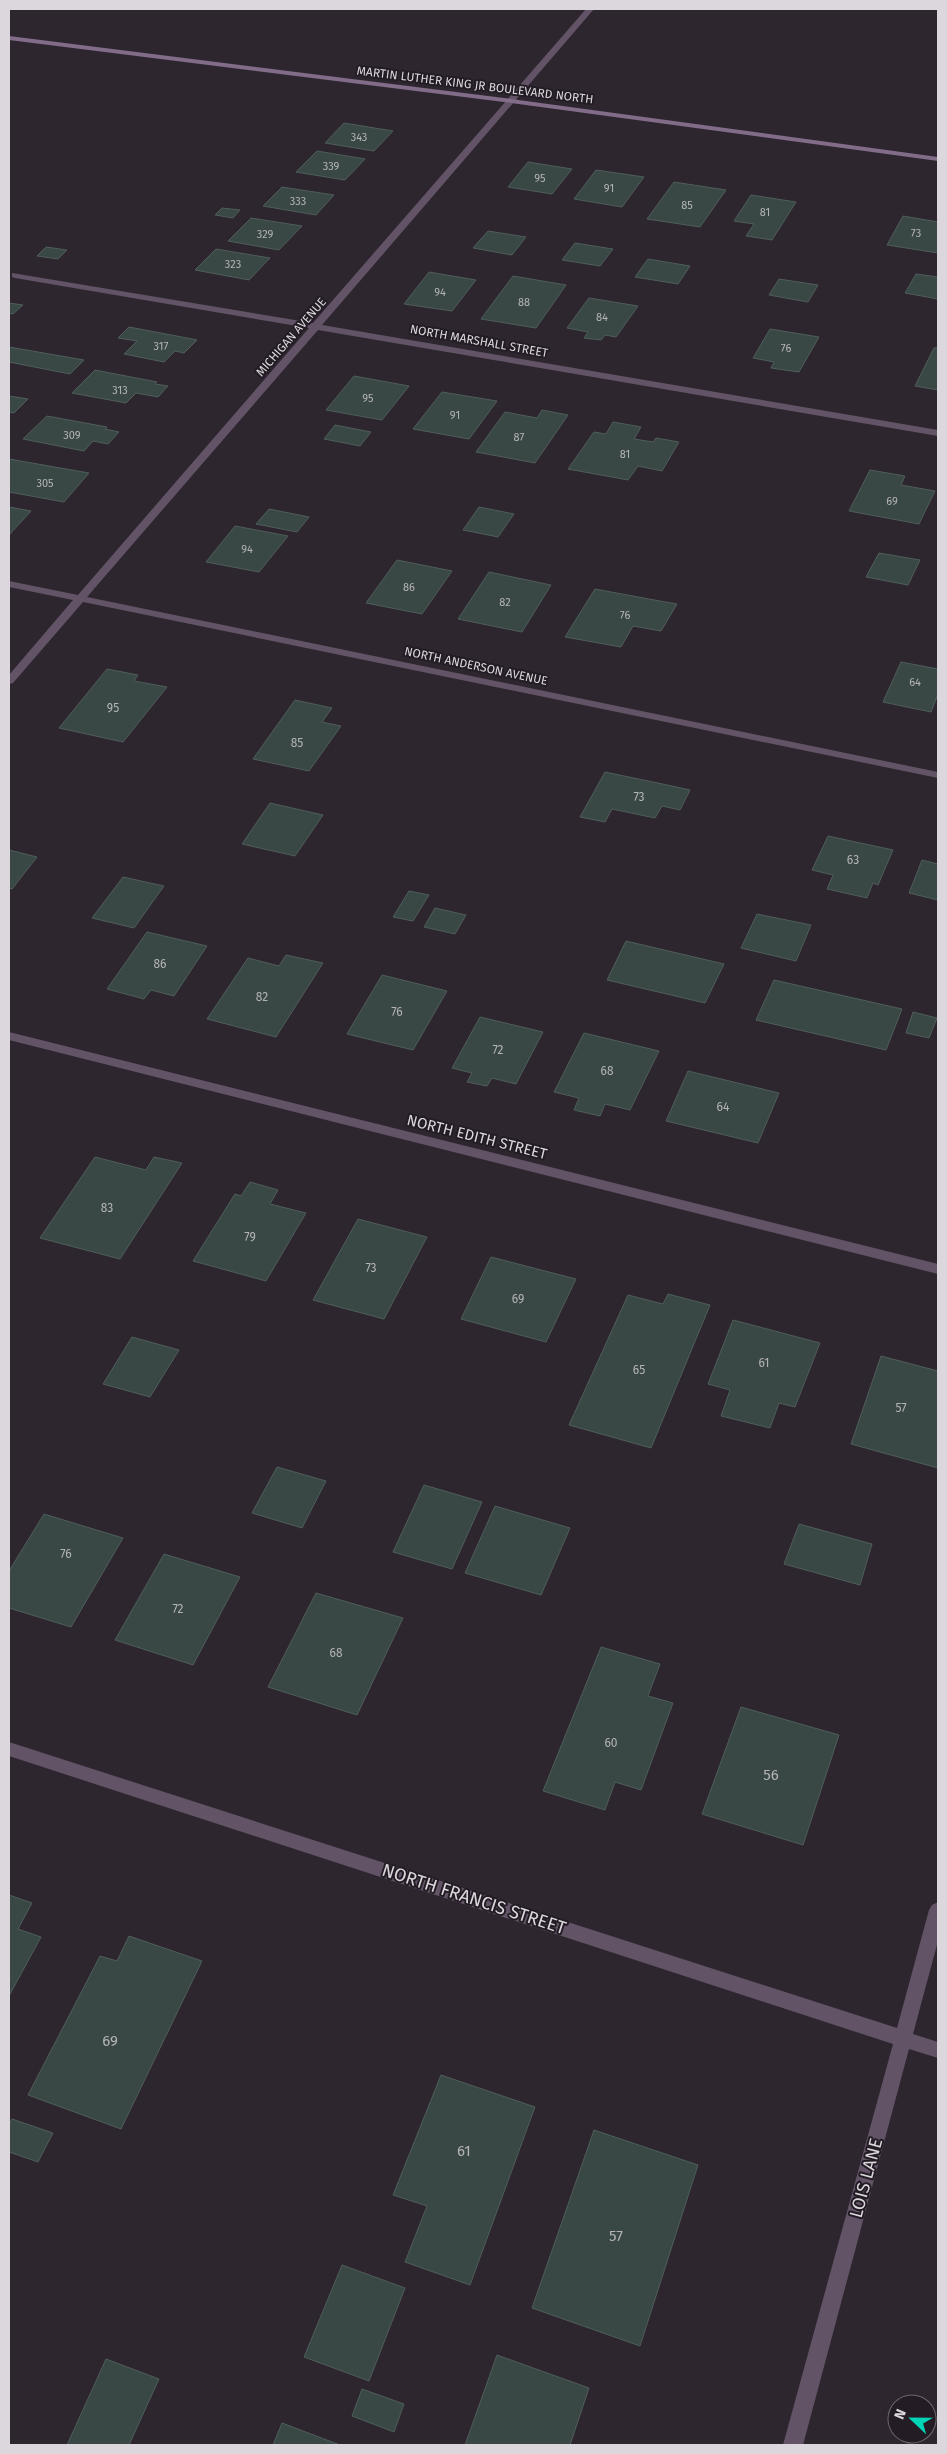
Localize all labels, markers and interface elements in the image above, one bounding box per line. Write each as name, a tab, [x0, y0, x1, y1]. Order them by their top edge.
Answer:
street label: MARTIN LUTHER KING JR BOULEVARD NORTH	[356, 64, 594, 106]
house number: 343	[351, 131, 367, 144]
house number: 339	[323, 160, 340, 173]
house number: 95	[534, 172, 546, 185]
house number: 91	[604, 182, 614, 195]
house number: 333	[290, 195, 306, 208]
house number: 85	[681, 199, 693, 212]
house number: 81	[760, 206, 770, 219]
house number: 73	[911, 227, 921, 240]
house number: 329	[257, 228, 273, 241]
house number: 323	[225, 258, 241, 271]
house number: 94	[434, 286, 446, 299]
street label: MICHIGAN AVENUE	[253, 295, 329, 379]
house number: 88	[518, 296, 530, 309]
house number: 84	[596, 311, 608, 324]
street label: NORTH MARSHALL STREET	[409, 322, 550, 360]
house number: 317	[154, 340, 169, 353]
house number: 76	[781, 342, 791, 355]
house number: 313	[112, 384, 128, 397]
house number: 95	[362, 392, 374, 405]
house number: 91	[450, 409, 460, 422]
house number: 309	[63, 429, 81, 442]
house number: 87	[514, 431, 525, 444]
house number: 81	[620, 448, 630, 461]
house number: 305	[36, 477, 54, 490]
house number: 69	[886, 495, 898, 508]
house number: 94	[241, 543, 253, 556]
house number: 86	[403, 581, 415, 594]
house number: 82	[499, 596, 511, 609]
house number: 76	[620, 609, 630, 622]
street label: NORTH ANDERSON AVENUE	[403, 644, 549, 688]
house number: 64	[909, 676, 921, 689]
house number: 95	[107, 701, 119, 715]
house number: 85	[291, 736, 303, 750]
house number: 73	[633, 790, 645, 804]
house number: 63	[847, 853, 859, 867]
house number: 86	[153, 957, 167, 971]
house number: 82	[256, 990, 268, 1004]
house number: 76	[391, 1005, 403, 1019]
house number: 72	[492, 1043, 504, 1057]
house number: 68	[600, 1064, 614, 1078]
house number: 64	[717, 1100, 730, 1114]
street label: NORTH EDITH STREET	[405, 1111, 549, 1163]
house number: 83	[101, 1201, 113, 1215]
house number: 79	[244, 1230, 256, 1244]
house number: 73	[365, 1261, 377, 1275]
house number: 69	[512, 1292, 524, 1306]
house number: 61	[758, 1356, 770, 1370]
house number: 65	[633, 1363, 645, 1377]
house number: 57	[895, 1401, 907, 1415]
house number: 76	[60, 1547, 72, 1561]
house number: 72	[172, 1602, 184, 1616]
house number: 68	[329, 1646, 343, 1660]
house number: 60	[604, 1736, 618, 1750]
house number: 56	[763, 1766, 779, 1784]
street label: NORTH FRANCIS STREET	[379, 1859, 569, 1939]
house number: 69	[102, 2032, 118, 2050]
street label: LOIS LANE	[845, 2136, 887, 2220]
house number: 61	[457, 2142, 471, 2160]
house number: 57	[609, 2227, 623, 2245]
north arrow	[887, 2394, 937, 2444]
text: N	[891, 2407, 910, 2422]

